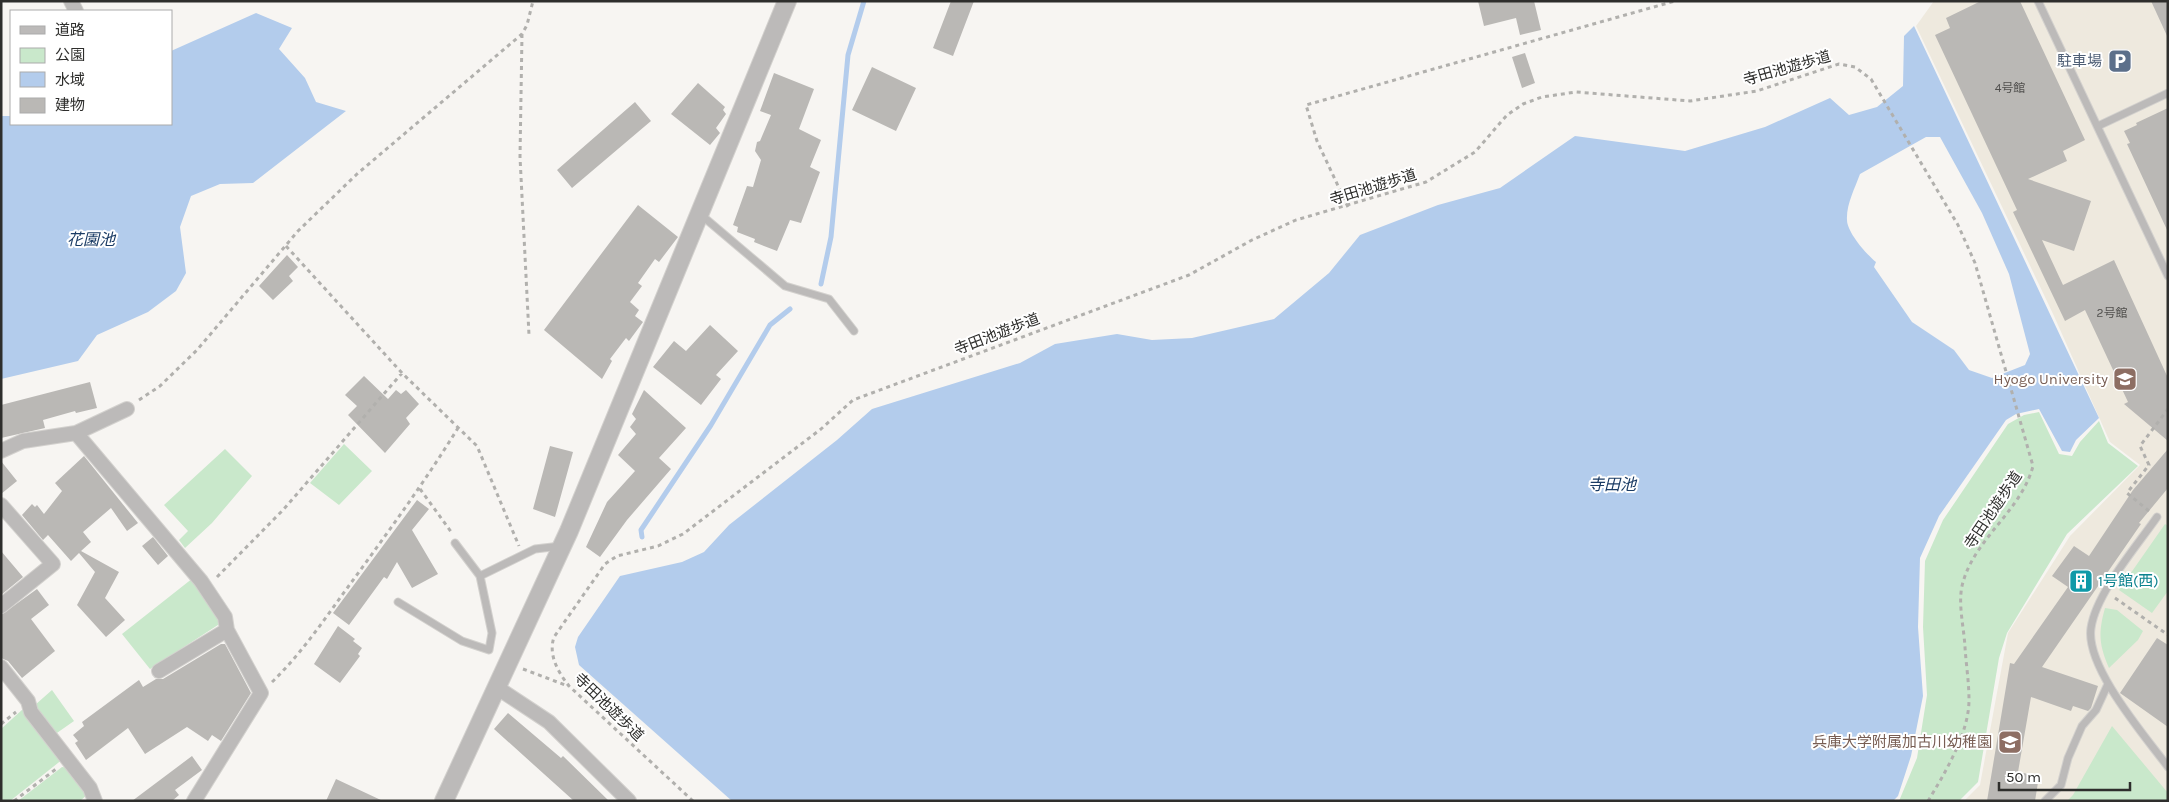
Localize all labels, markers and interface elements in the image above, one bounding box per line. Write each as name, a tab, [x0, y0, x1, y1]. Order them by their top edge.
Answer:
legend	[10, 10, 172, 125]
text: 道路	[55, 21, 85, 39]
text: 公園	[55, 46, 85, 64]
street label: 寺田池遊歩道	[1741, 47, 1833, 89]
parking icon: 駐車場	[2107, 48, 2133, 74]
place label: 駐車場	[2057, 52, 2102, 70]
text: 水域	[55, 71, 85, 89]
house number: 4号館	[1995, 81, 2025, 95]
text: 建物	[55, 96, 85, 114]
street label: 寺田池遊歩道	[1327, 165, 1419, 209]
water label: 花園池	[67, 230, 117, 249]
house number: 2号館	[2097, 306, 2127, 320]
street label: 寺田池遊歩道	[952, 309, 1042, 359]
school or university icon: Hyogo University	[2112, 366, 2138, 392]
place label: Hyogo University	[1994, 370, 2108, 388]
street label: 寺田池遊歩道	[1960, 468, 2026, 552]
water label: 寺田池	[1588, 475, 1638, 494]
building icon: 1号館(西)	[2068, 568, 2094, 594]
place label: 1号館(西)	[2098, 572, 2159, 590]
street label: 寺田池遊歩道	[570, 669, 648, 745]
school or university icon: 兵庫大学附属加古川幼稚園	[1997, 729, 2023, 755]
place label: 兵庫大学附属加古川幼稚園	[1812, 733, 1992, 751]
scale bar	[1999, 760, 2130, 792]
text: 50 m	[2006, 768, 2041, 786]

